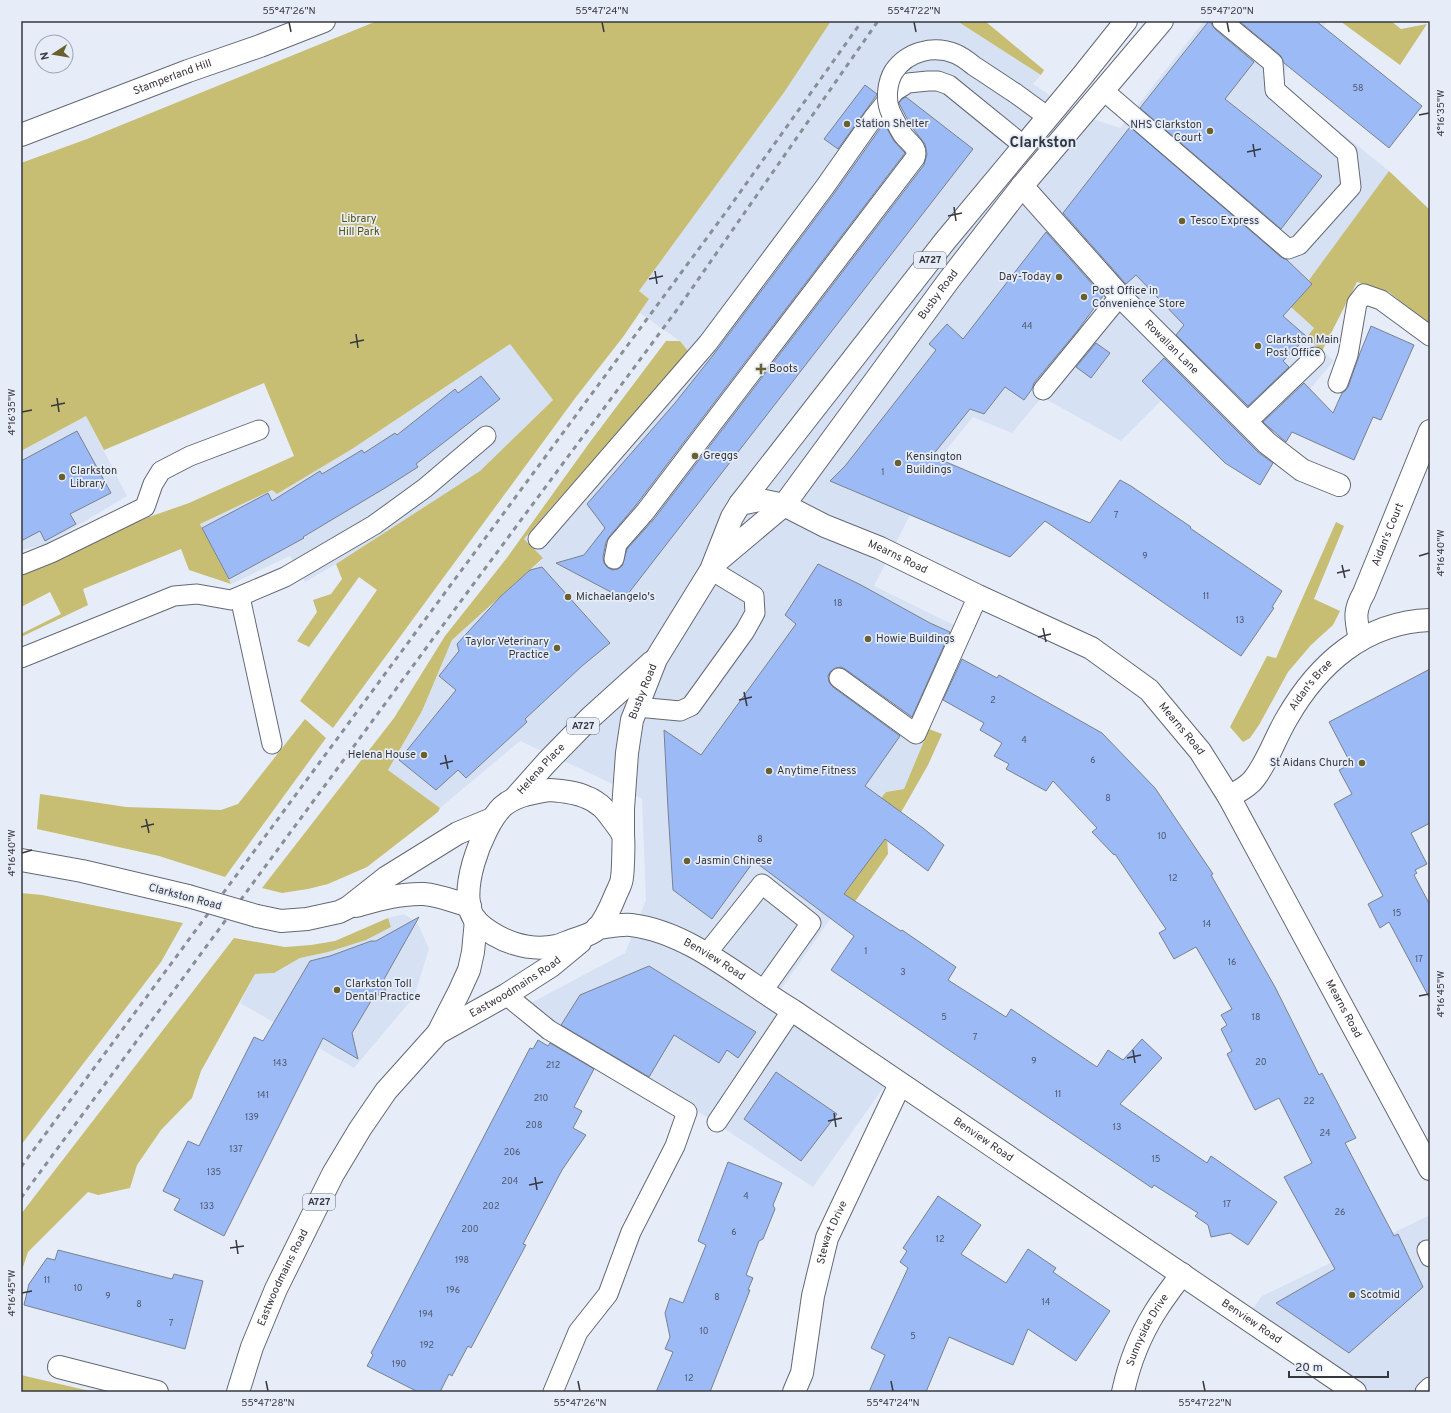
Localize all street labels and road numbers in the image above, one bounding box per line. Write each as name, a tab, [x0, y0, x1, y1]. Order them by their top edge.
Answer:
street label: Stamperland Hill	[131, 56, 214, 98]
road number: A727	[914, 252, 946, 268]
street label: Busby Road	[915, 267, 961, 322]
street label: Rowallan Lane	[1141, 317, 1202, 378]
street label: Aidan's Court	[1369, 501, 1407, 568]
street label: Mearns Road	[866, 537, 930, 577]
street label: Aidan's Brae	[1286, 657, 1336, 713]
street label: Busby Road	[626, 662, 660, 721]
street label: Mearns Road	[1155, 700, 1208, 758]
road number: A727	[567, 718, 599, 734]
street label: Helena Place	[514, 741, 568, 798]
street label: Clarkston Road	[147, 881, 223, 913]
street label: Benview Road	[681, 935, 748, 984]
street label: Eastwoodmains Road	[467, 953, 564, 1021]
street label: Mearns Road	[1322, 977, 1365, 1040]
street label: Benview Road	[950, 1114, 1016, 1165]
road number: A727	[303, 1194, 335, 1210]
street label: Stewart Drive	[814, 1198, 851, 1266]
street label: Eastwoodmains Road	[254, 1227, 311, 1328]
street label: Sunnyside Drive	[1123, 1291, 1172, 1368]
street label: Benview Road	[1219, 1296, 1284, 1347]

